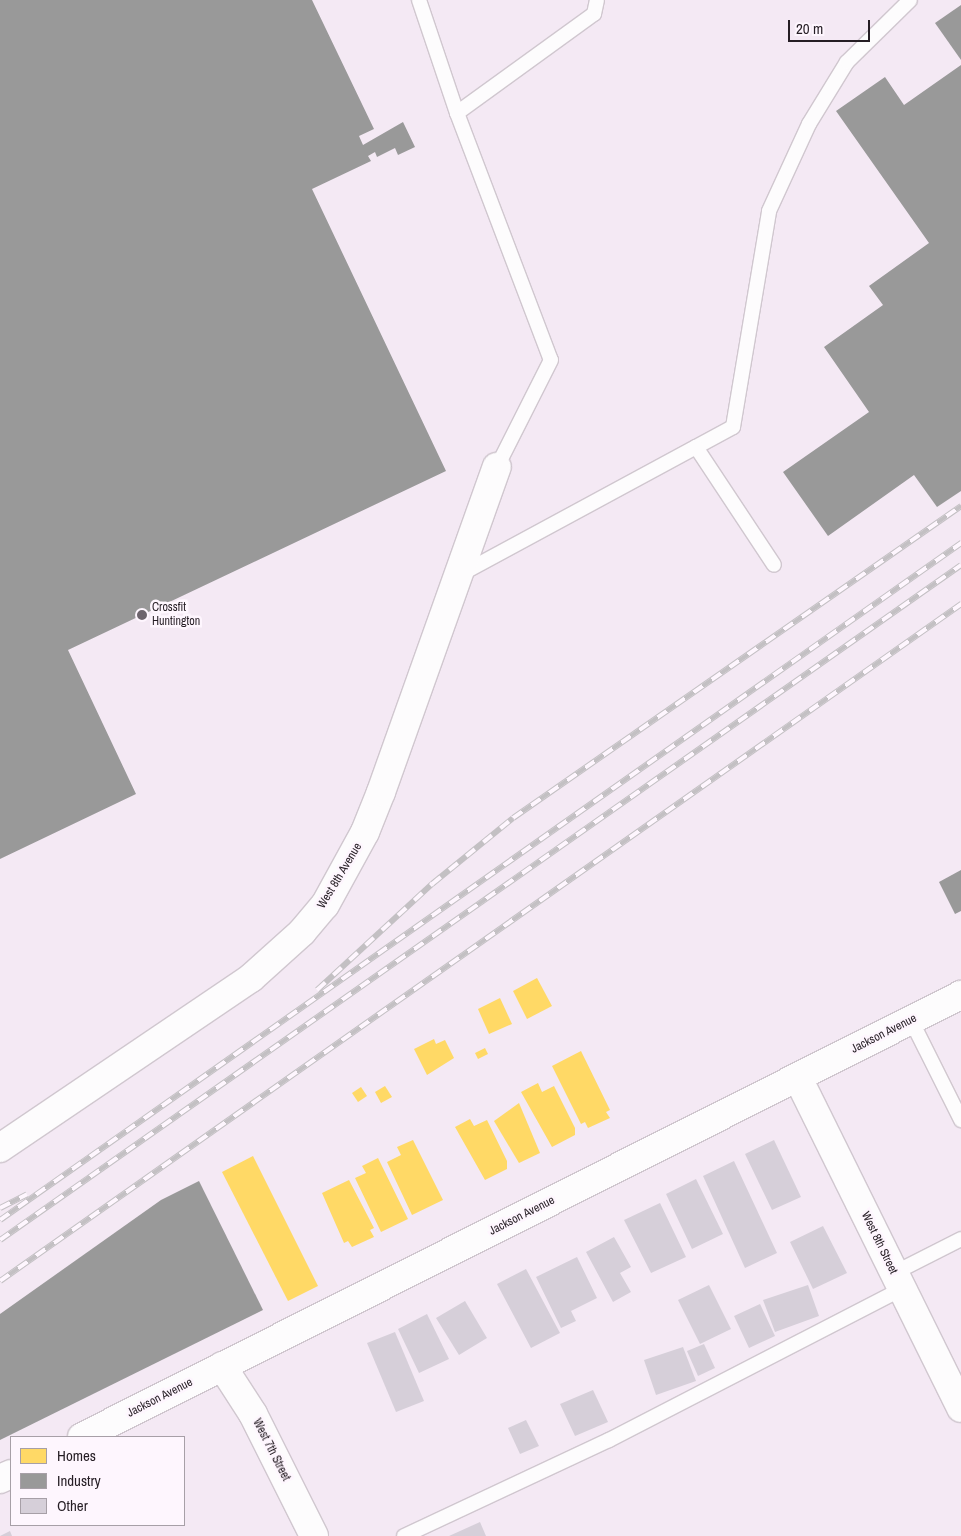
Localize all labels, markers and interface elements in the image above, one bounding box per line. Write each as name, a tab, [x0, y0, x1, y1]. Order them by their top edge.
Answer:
scale bar	[791, 10, 874, 42]
text: 20 m	[796, 18, 823, 39]
place label: Crossfit Huntington	[152, 601, 200, 629]
marker: Crossfit Huntington	[136, 609, 148, 621]
street label: West 8th Avenue	[315, 840, 365, 912]
street label: Jackson Avenue	[849, 1011, 919, 1057]
street label: Jackson Avenue	[487, 1193, 557, 1239]
street label: West 8th Street	[858, 1209, 900, 1277]
street label: Jackson Avenue	[125, 1375, 195, 1421]
street label: West 7th Street	[249, 1417, 293, 1483]
legend	[10, 1436, 185, 1526]
text: Homes	[57, 1445, 96, 1466]
text: Industry	[57, 1470, 101, 1491]
text: Other	[57, 1495, 88, 1516]

